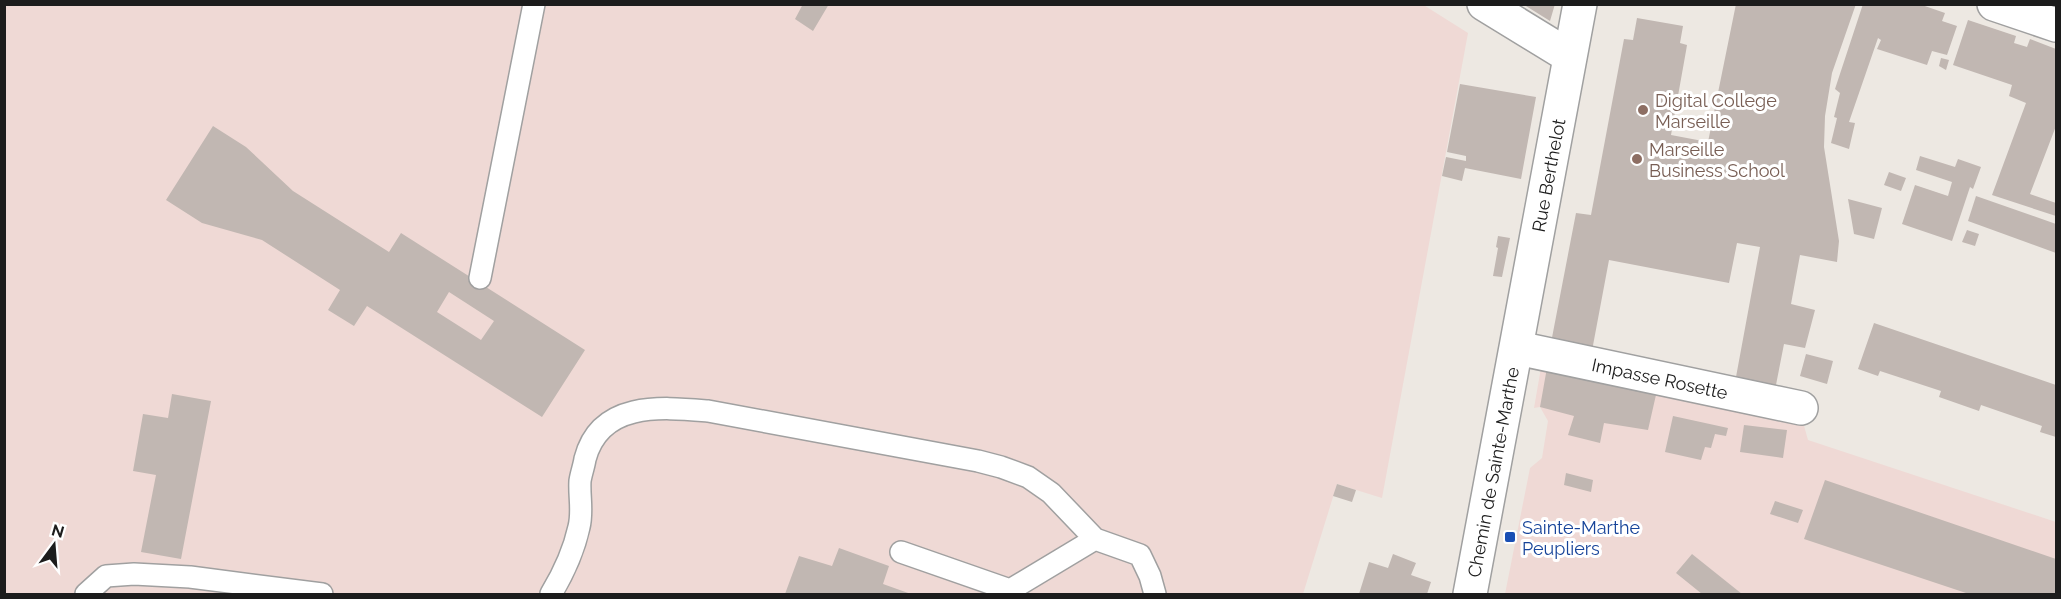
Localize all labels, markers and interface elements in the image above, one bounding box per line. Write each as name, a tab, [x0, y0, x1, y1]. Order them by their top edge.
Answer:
place label: Digital College Marseille	[1655, 90, 1777, 132]
marker: Digital College Marseille	[1636, 103, 1650, 117]
street label: Rue Berthelot	[1527, 117, 1569, 234]
place label: Marseille Business School	[1649, 139, 1785, 181]
marker: Marseille Business School	[1630, 152, 1644, 166]
street label: Impasse Rosette	[1590, 354, 1730, 403]
street label: Chemin de Sainte-Marthe	[1463, 365, 1523, 579]
north arrow	[24, 515, 84, 575]
place label: Sainte-Marthe Peupliers	[1522, 517, 1640, 559]
text: N	[50, 520, 66, 542]
marker: Sainte-Marthe Peupliers	[1503, 530, 1517, 544]

